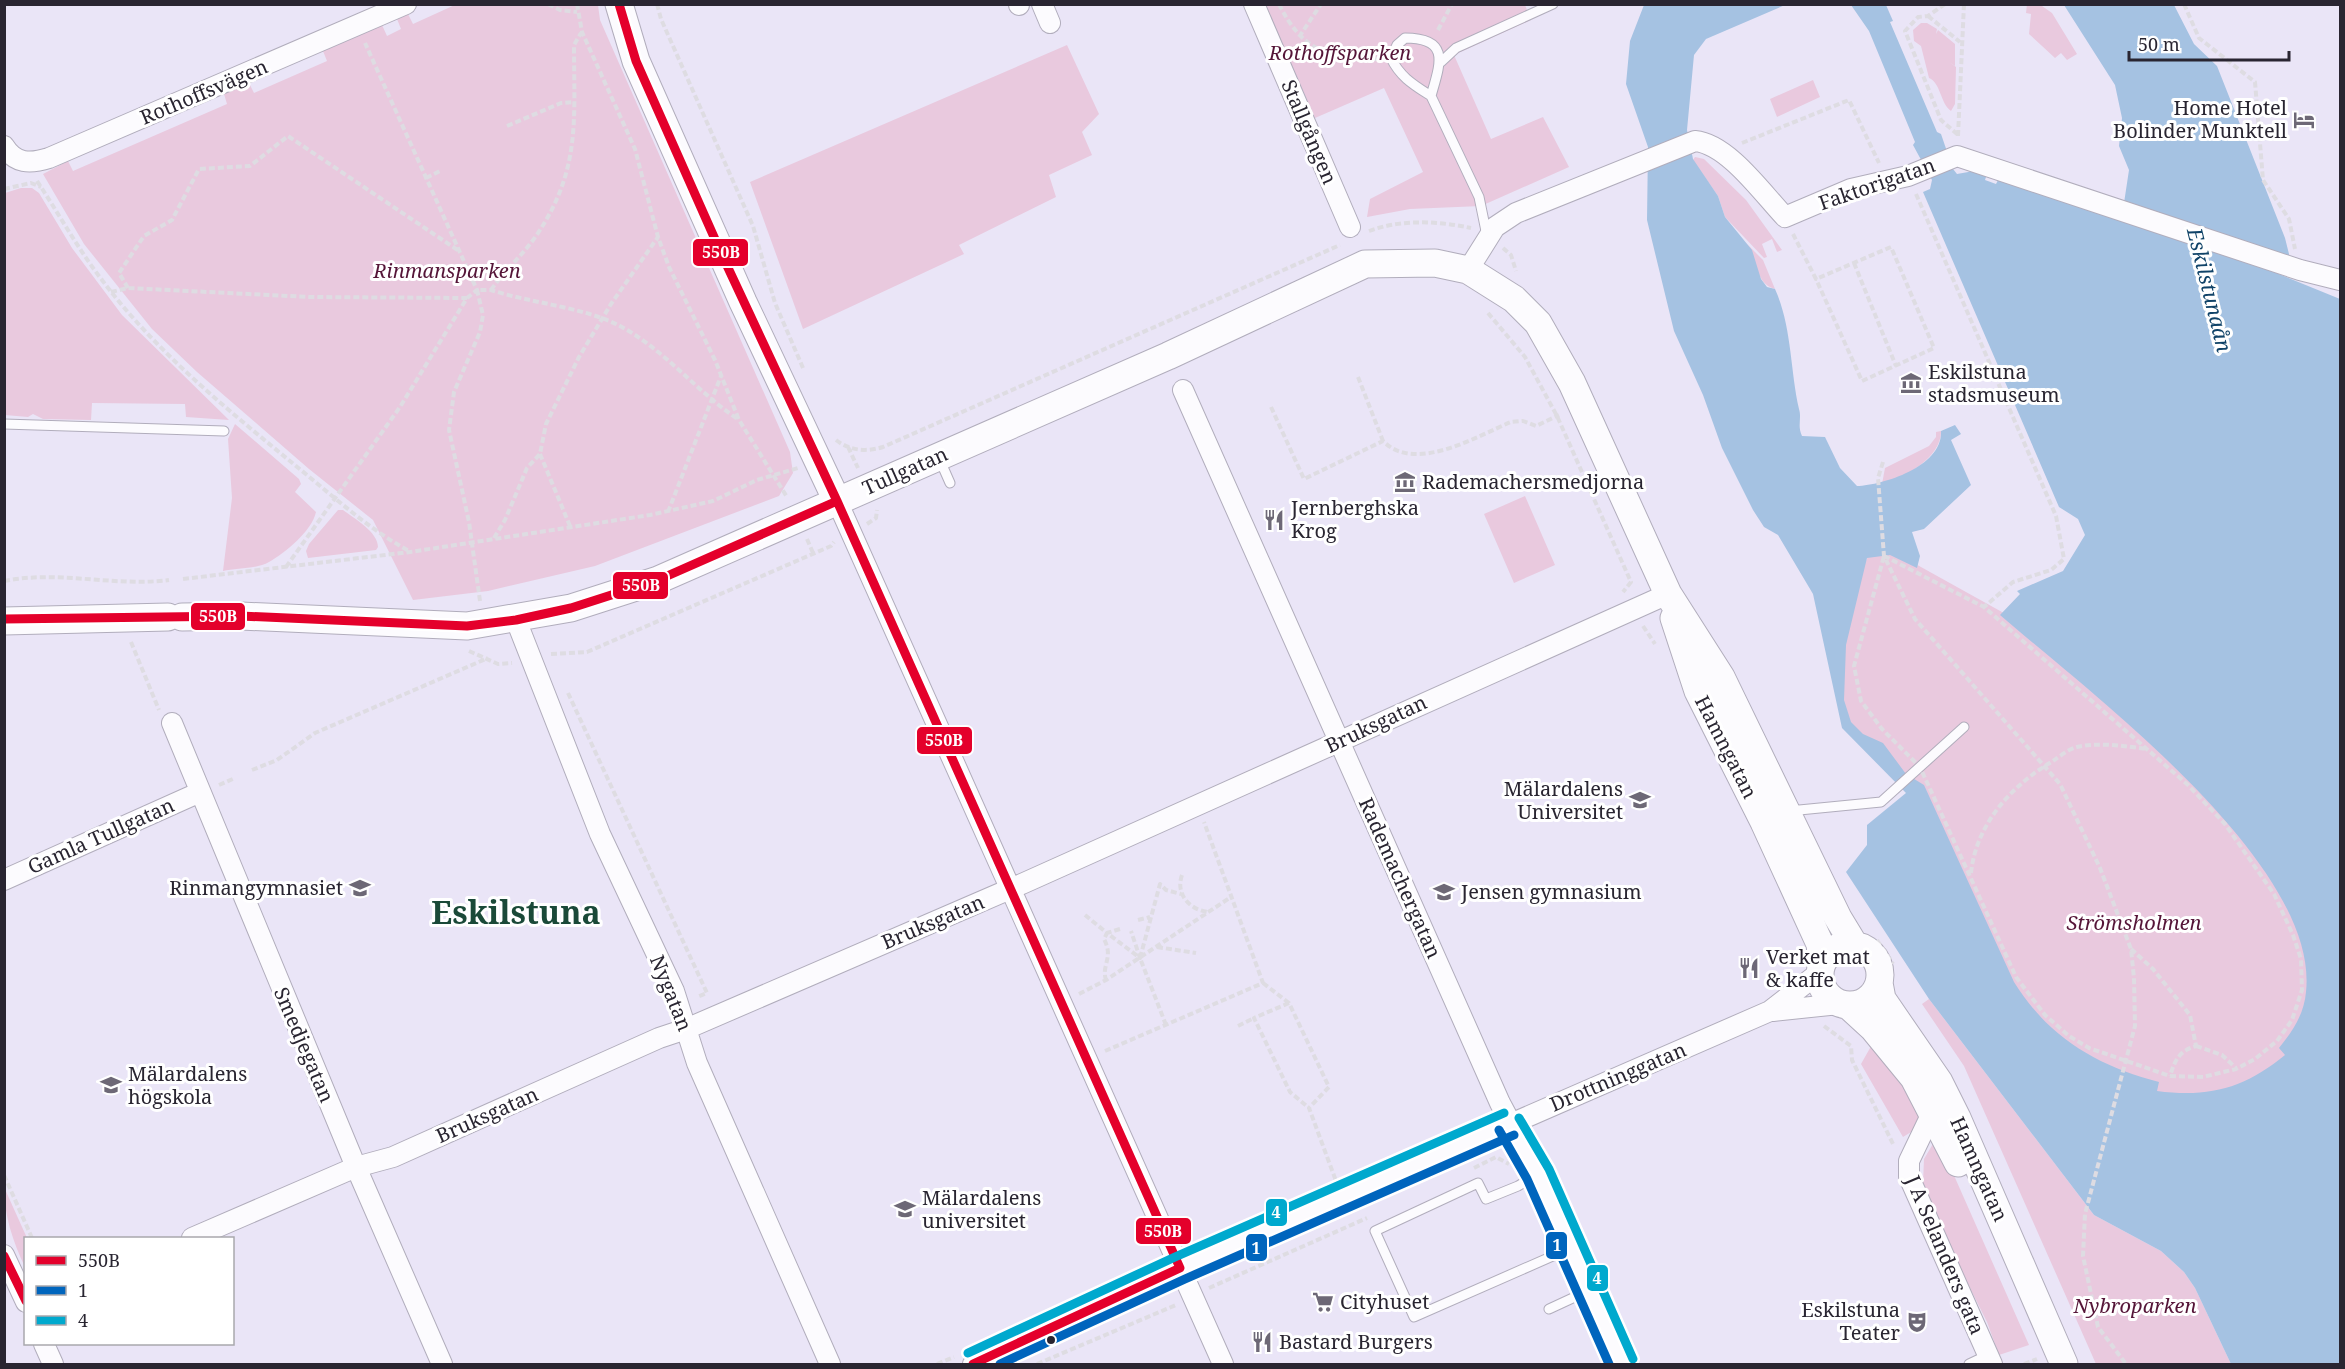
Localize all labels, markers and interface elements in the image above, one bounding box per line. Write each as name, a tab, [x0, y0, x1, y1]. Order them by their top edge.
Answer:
scale bar	[2129, 24, 2290, 62]
text: 50 m	[2138, 32, 2180, 56]
park label: Rothoffsparken	[1268, 39, 1411, 66]
street label: Rothoffsvägen	[136, 52, 272, 131]
street label: Stallgången	[1275, 75, 1344, 188]
place label: Home Hotel Bolinder Munktell	[2113, 94, 2287, 144]
hotel icon: Home Hotel Bolinder Munktell	[2292, 108, 2316, 132]
street label: Faktorigatan	[1815, 151, 1939, 216]
water label: Eskilstunaån	[2181, 224, 2239, 355]
line badge: 550B	[692, 238, 749, 267]
text: 550B	[702, 241, 740, 263]
park label: Rinmansparken	[372, 257, 521, 284]
place label: Eskilstuna stadsmuseum	[1928, 358, 2060, 408]
museum icon: Eskilstuna stadsmuseum	[1899, 371, 1923, 395]
street label: Tullgatan	[858, 440, 952, 501]
place label: Rademachersmedjorna	[1422, 468, 1644, 495]
museum icon: Rademachersmedjorna	[1393, 470, 1417, 494]
place label: Jernberghska Krog	[1290, 494, 1419, 544]
restaurant icon: Jernberghska Krog	[1262, 508, 1286, 532]
line badge: 550B	[612, 571, 669, 600]
text: 550B	[622, 574, 660, 596]
line badge: 550B	[190, 602, 246, 631]
text: 550B	[199, 605, 237, 627]
street label: Bruksgatan	[1321, 688, 1431, 759]
street label: Hamngatan	[1689, 691, 1764, 803]
line badge: 550B	[916, 726, 973, 755]
text: 550B	[925, 729, 963, 751]
place label: Mälardalens Universitet	[1504, 775, 1623, 825]
school or university icon: Mälardalens Universitet	[1628, 788, 1652, 812]
street label: Gamla Tullgatan	[23, 791, 178, 880]
street label: Rademachergatan	[1353, 793, 1448, 963]
place label: Rinmangymnasiet	[169, 874, 343, 901]
school or university icon: Rinmangymnasiet	[348, 876, 372, 900]
place label: Jensen gymnasium	[1460, 878, 1642, 905]
school or university icon: Jensen gymnasium	[1432, 880, 1456, 904]
street label: Bruksgatan	[877, 888, 988, 955]
district label: Eskilstuna	[431, 890, 601, 933]
park label: Strömsholmen	[2066, 909, 2202, 936]
place label: Verket mat & kaffe	[1766, 943, 1870, 993]
street label: Nygatan	[644, 951, 699, 1035]
restaurant icon: Verket mat & kaffe	[1737, 956, 1761, 980]
street label: Smedjegatan	[268, 983, 341, 1107]
street label: Drottninggatan	[1545, 1036, 1690, 1117]
place label: Mälardalens högskola	[128, 1060, 247, 1110]
school or university icon: Mälardalens högskola	[99, 1073, 123, 1097]
street label: Bruksgatan	[431, 1080, 542, 1149]
street label: Hamngatan	[1944, 1112, 2015, 1226]
street label: J A Selanders gata	[1899, 1170, 1991, 1339]
place label: Mälardalens universitet	[922, 1184, 1041, 1234]
school or university icon: Mälardalens universitet	[893, 1197, 917, 1221]
line badge: 4	[1265, 1198, 1288, 1227]
text: 4	[1271, 1201, 1281, 1223]
line badge: 550B	[1135, 1217, 1192, 1245]
text: 550B	[1144, 1220, 1182, 1242]
line badge: 1	[1545, 1231, 1568, 1260]
line badge: 1	[1245, 1233, 1268, 1262]
text: 1	[1552, 1234, 1562, 1256]
legend	[24, 1237, 234, 1345]
text: 1	[1251, 1237, 1261, 1259]
text: 550B	[78, 1248, 120, 1272]
line badge: 4	[1586, 1264, 1609, 1292]
text: 4	[1592, 1267, 1602, 1289]
text: 1	[78, 1278, 88, 1302]
place label: Cityhuset	[1340, 1288, 1429, 1315]
supermarket icon: Cityhuset	[1311, 1290, 1335, 1314]
park label: Nybroparken	[2073, 1292, 2196, 1319]
place label: Eskilstuna Teater	[1801, 1296, 1901, 1346]
text: 4	[78, 1308, 88, 1332]
theatre icon: Eskilstuna Teater	[1905, 1310, 1929, 1334]
place label: Bastard Burgers	[1279, 1328, 1433, 1355]
restaurant icon: Bastard Burgers	[1250, 1330, 1274, 1354]
unlabelled marker	[1045, 1334, 1057, 1346]

